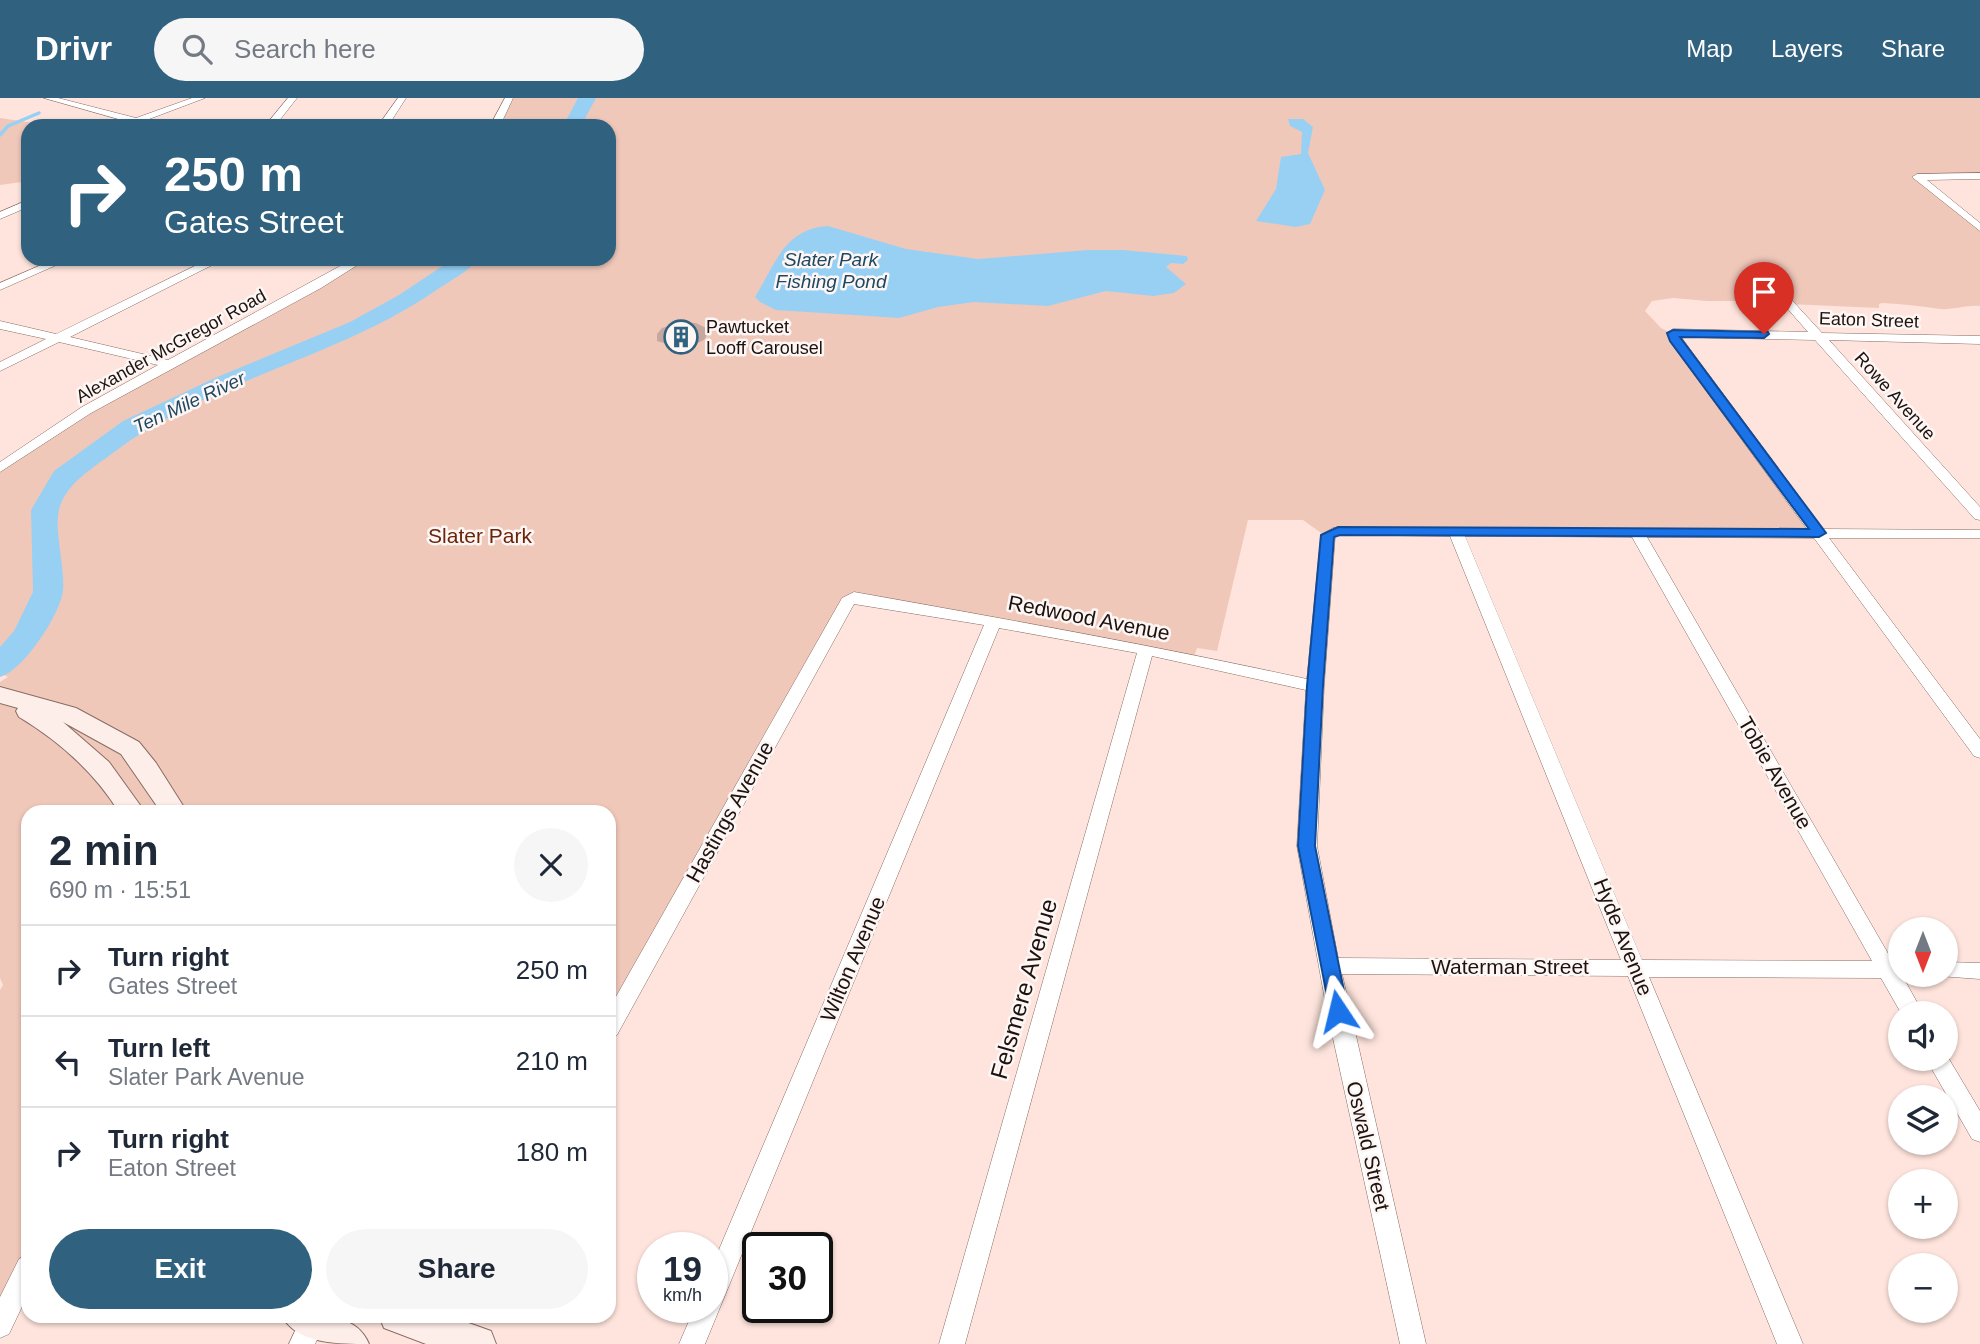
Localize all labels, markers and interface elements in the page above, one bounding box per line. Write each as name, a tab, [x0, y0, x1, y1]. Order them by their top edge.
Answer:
search box	[154, 18, 644, 81]
text: Drivr	[35, 30, 112, 67]
icon: search	[178, 30, 216, 68]
text: Search here	[234, 34, 376, 64]
text: Map	[1686, 35, 1733, 62]
text: Layers	[1771, 35, 1843, 62]
text: Share	[1881, 35, 1945, 62]
icon: right	[49, 147, 140, 238]
text: 250 m	[164, 147, 303, 201]
text: Gates Street	[164, 204, 344, 240]
water label: Slater Park Fishing Pond	[776, 249, 888, 292]
pin	[1734, 262, 1794, 334]
icon: arrive	[1745, 273, 1783, 311]
street label: Alexander McGregor Road	[73, 285, 269, 407]
street label: Eaton Street	[1819, 308, 1919, 332]
place label: Pawtucket Looff Carousel	[706, 317, 823, 358]
building icon: Pawtucket Looff Carousel	[662, 318, 700, 356]
street label: Rowe Avenue	[1851, 348, 1939, 444]
water label: Ten Mile River	[130, 367, 249, 437]
park label: Slater Park	[428, 524, 532, 547]
street label: Redwood Avenue	[1006, 591, 1172, 644]
street label: Tobie Avenue	[1734, 713, 1817, 833]
street label: Hastings Avenue	[681, 737, 778, 886]
text: 2 min	[49, 827, 159, 874]
button: close	[514, 828, 588, 902]
street label: Hyde Avenue	[1589, 875, 1657, 999]
text: 690 m · 15:51	[49, 877, 191, 903]
street label: Wilton Avenue	[816, 893, 889, 1025]
street label: Felsmere Avenue	[985, 896, 1062, 1082]
north arrow	[1888, 917, 1958, 987]
map controls	[1888, 917, 1958, 1323]
text: Turn right	[108, 942, 229, 972]
icon: right	[49, 952, 87, 990]
text: 250 m	[516, 955, 588, 985]
street label: Waterman Street	[1431, 955, 1589, 978]
text: Gates Street	[108, 973, 237, 999]
position arrow	[1301, 974, 1375, 1048]
button: sound	[1888, 1001, 1958, 1071]
text: Turn left	[108, 1033, 210, 1063]
icon: left	[49, 1043, 87, 1081]
text: 210 m	[516, 1046, 588, 1076]
text: Slater Park Avenue	[108, 1064, 304, 1090]
street label: Oswald Street	[1342, 1079, 1395, 1213]
button: layers	[1888, 1085, 1958, 1155]
text: Turn right	[108, 1124, 229, 1154]
icon: right	[49, 1134, 87, 1172]
text: 180 m	[516, 1137, 588, 1167]
text: Eaton Street	[108, 1155, 236, 1181]
button: +	[1888, 1169, 1958, 1239]
button: Exit	[49, 1229, 312, 1309]
button: Share	[326, 1229, 588, 1309]
speed limit sign: 30	[742, 1232, 833, 1323]
text: 19	[663, 1249, 702, 1288]
button: −	[1888, 1253, 1958, 1323]
text: km/h	[663, 1285, 702, 1305]

